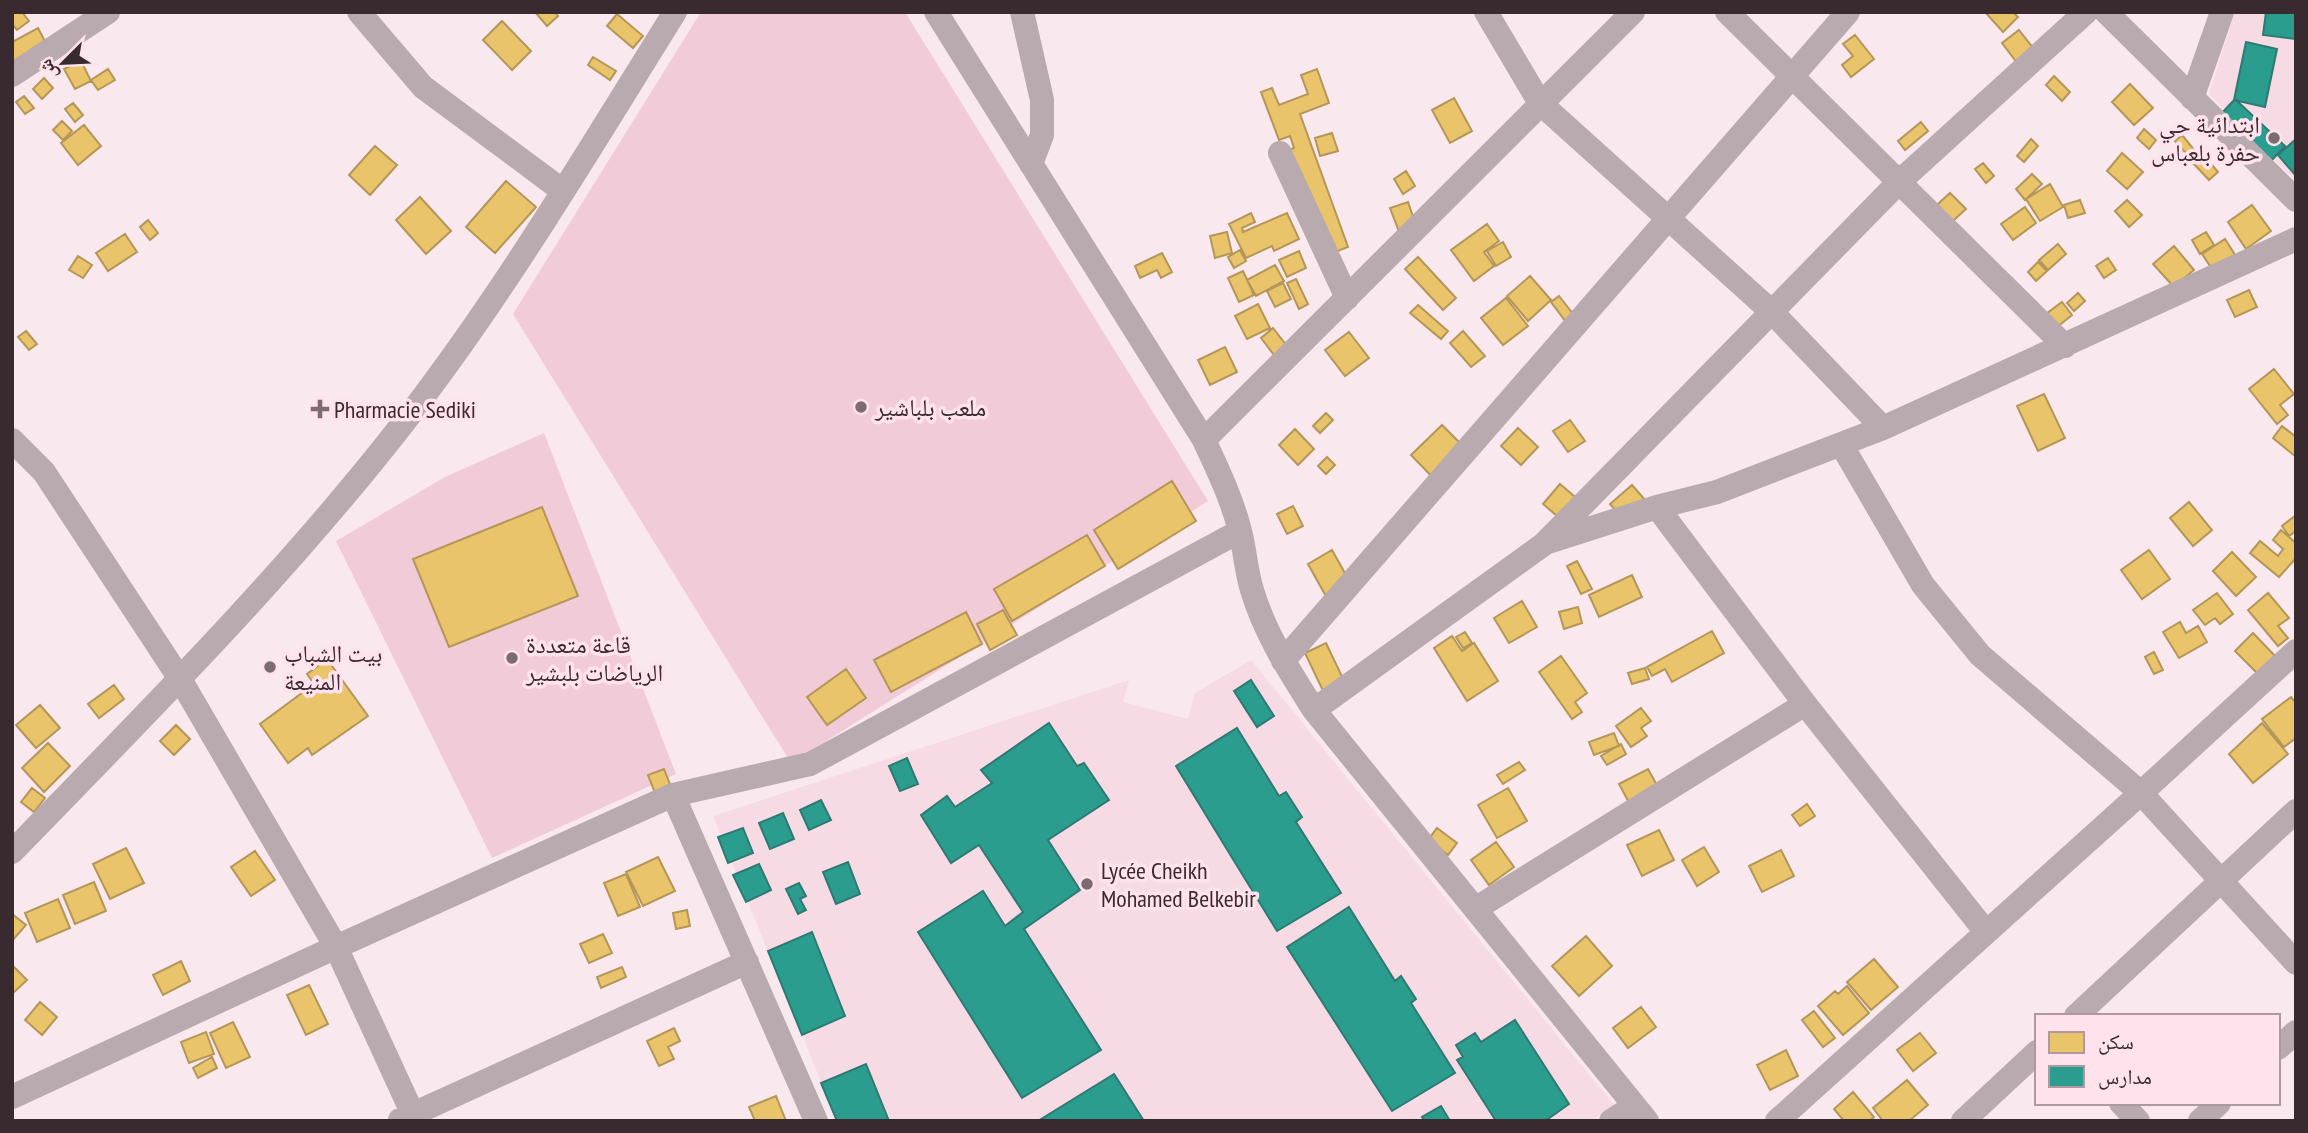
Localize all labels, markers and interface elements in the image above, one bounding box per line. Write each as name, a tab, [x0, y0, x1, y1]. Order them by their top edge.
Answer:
north arrow	[28, 28, 98, 98]
text: ش	[32, 56, 63, 84]
place label: ابتدائية حي حفرة بلعباس	[2151, 109, 2260, 168]
marker: ابتدائية حي حفرة بلعباس	[2266, 130, 2282, 146]
place label: ملعب بلباشير	[874, 392, 986, 423]
place label: Pharmacie Sediki	[334, 394, 476, 425]
marker: ملعب بلباشير	[853, 399, 869, 415]
marker: Pharmacie Sediki	[312, 401, 328, 417]
place label: قاعة متعددة الرياضات بلبشير	[525, 629, 663, 688]
place label: بيت الشباب المنيعة	[284, 638, 382, 697]
marker: قاعة متعددة الرياضات بلبشير	[504, 650, 520, 666]
marker: بيت الشباب المنيعة	[262, 659, 278, 675]
place label: Lycée Cheikh Mohamed Belkebir	[1101, 855, 1256, 914]
marker: Lycée Cheikh Mohamed Belkebir	[1079, 876, 1095, 892]
legend	[2035, 1014, 2280, 1105]
text: سكن	[2098, 1028, 2134, 1055]
text: مدارس	[2098, 1063, 2152, 1090]

